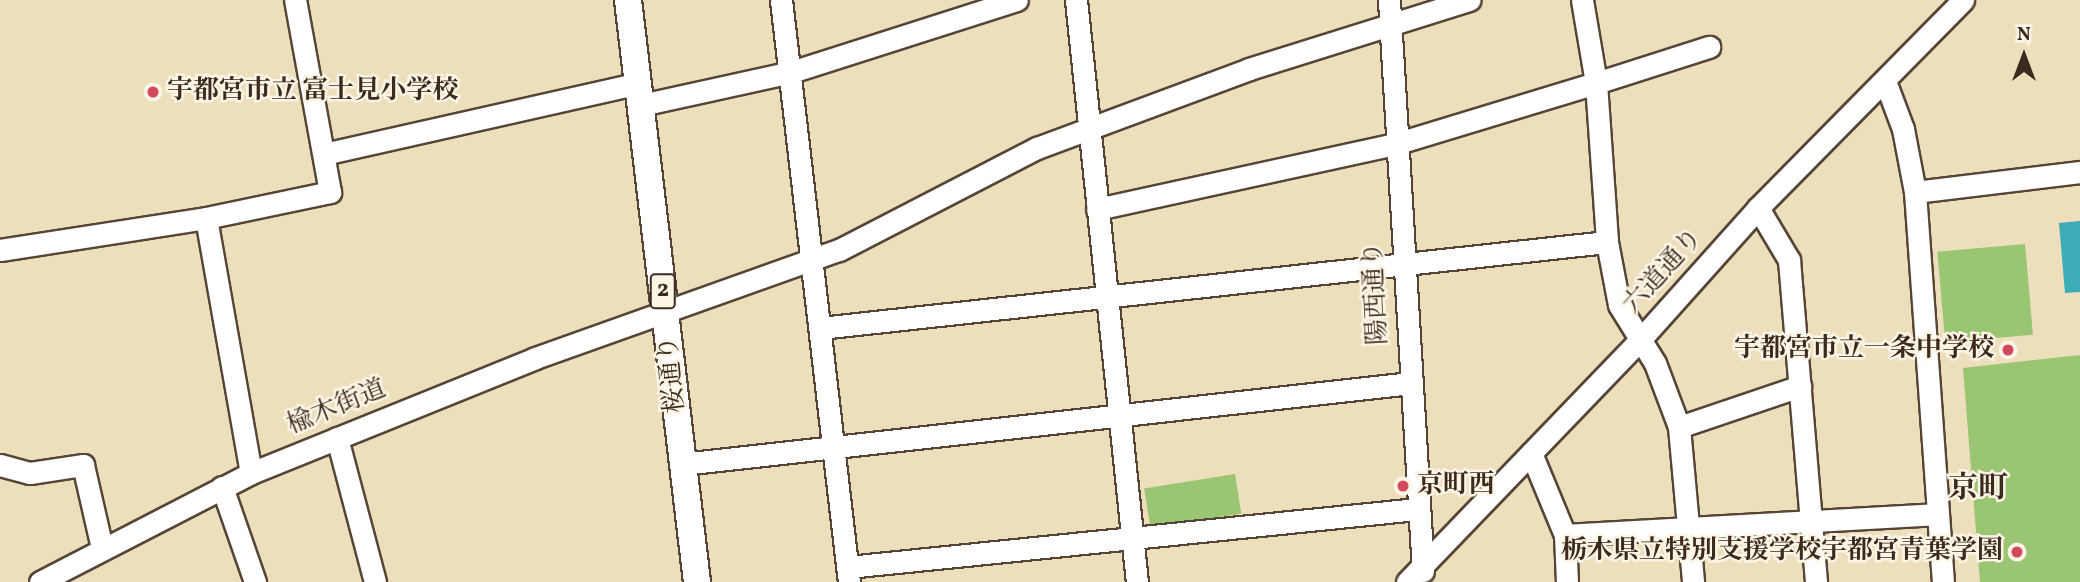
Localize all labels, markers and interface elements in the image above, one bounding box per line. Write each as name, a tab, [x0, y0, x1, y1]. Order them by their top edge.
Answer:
north arrow	[1989, 21, 2059, 91]
text: N	[2017, 22, 2031, 48]
place label: 宇都宮市立 富士見小学校	[167, 76, 458, 108]
marker: 宇都宮市立 富士見小学校	[145, 84, 161, 100]
street label: 六道通り	[1618, 223, 1710, 321]
street label: 陽西通り	[1359, 240, 1395, 346]
road number: 2	[649, 270, 677, 312]
street label: 桜通り	[653, 334, 693, 414]
place label: 宇都宮市立一条中学校	[1734, 334, 1994, 366]
marker: 宇都宮市立一条中学校	[2000, 342, 2016, 358]
street label: 楡木街道	[283, 374, 391, 442]
place label: 京町西	[1417, 470, 1495, 502]
district label: 京町	[1948, 471, 2008, 507]
marker: 京町西	[1395, 478, 1411, 494]
place label: 栃木県立特別支援学校宇都宮青葉学園	[1561, 536, 2003, 568]
marker: 栃木県立特別支援学校宇都宮青葉学園	[2009, 544, 2025, 560]

